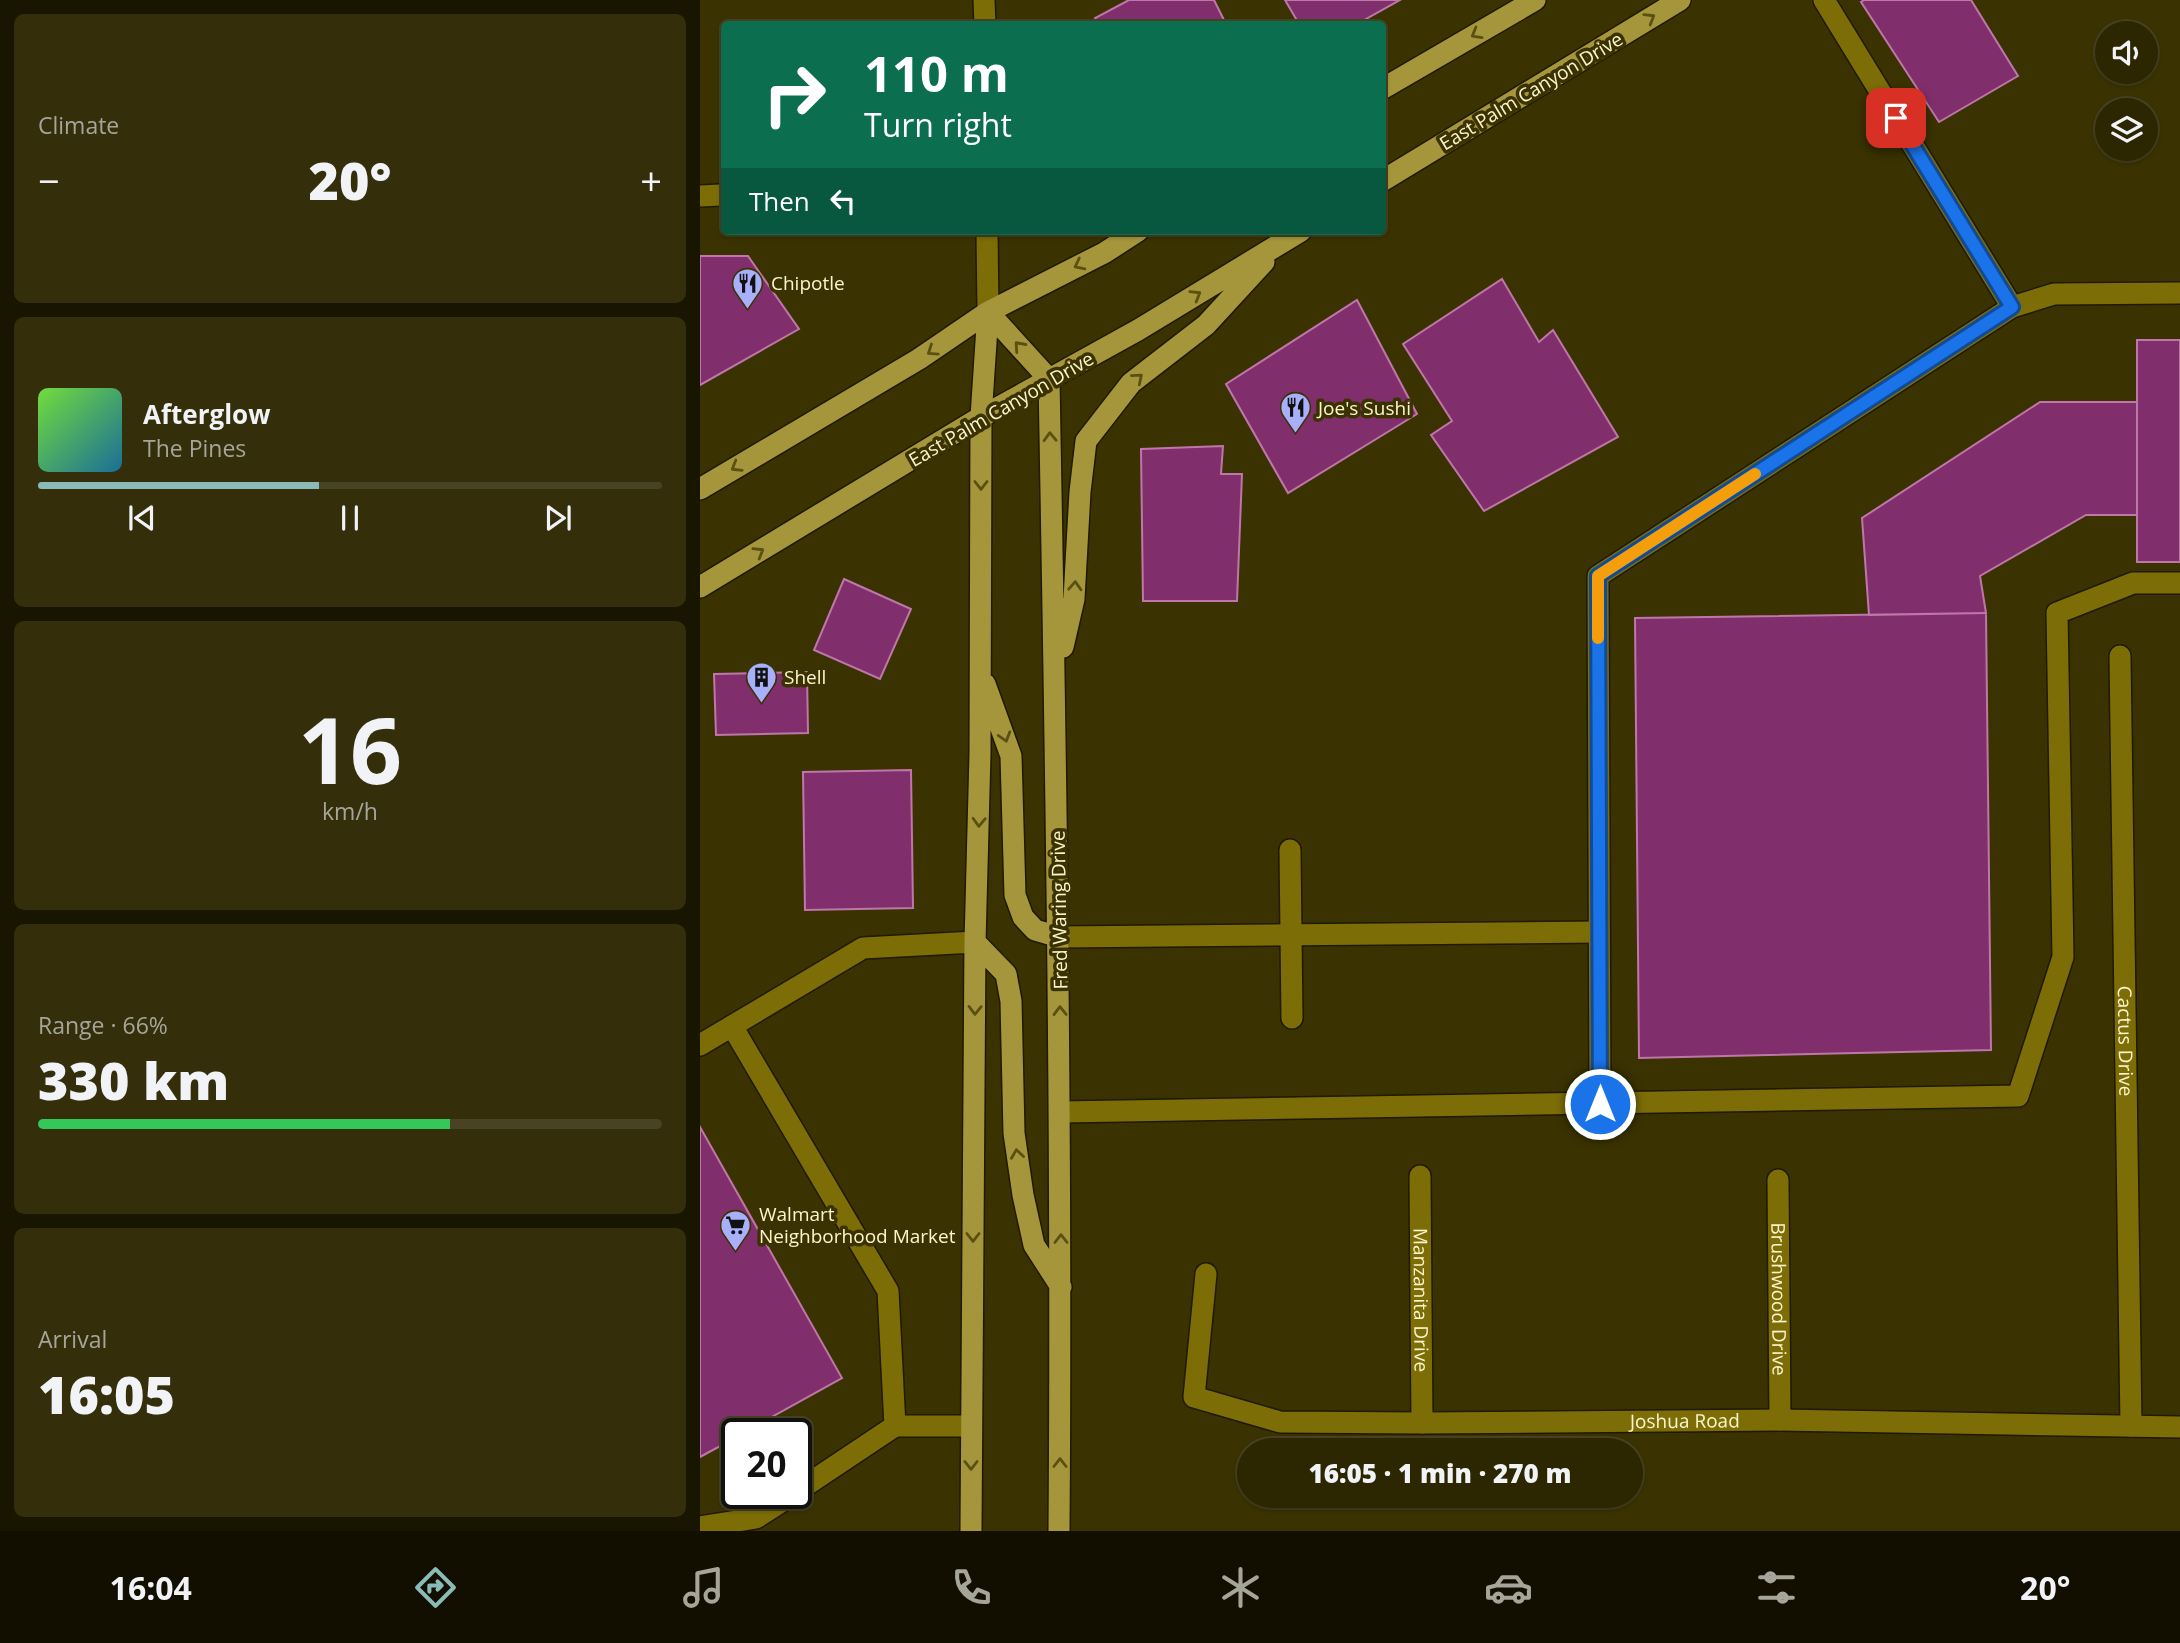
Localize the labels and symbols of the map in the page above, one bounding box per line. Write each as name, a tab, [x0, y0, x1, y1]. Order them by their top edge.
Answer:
one-way arrow	[1642, 14, 1655, 27]
street label: East Palm Canyon Drive	[1435, 26, 1627, 156]
one-way arrow	[1471, 26, 1484, 39]
pin	[1866, 88, 1926, 148]
one-way arrow	[1074, 257, 1086, 271]
restaurant icon: Chipotle	[731, 266, 765, 310]
place label: Chipotle	[771, 270, 845, 296]
one-way arrow	[1189, 290, 1202, 303]
one-way arrow	[1015, 341, 1027, 354]
one-way arrow	[927, 342, 940, 355]
street label: East Palm Canyon Drive	[904, 345, 1098, 473]
one-way arrow	[1130, 374, 1143, 386]
restaurant icon: Joe's Sushi	[1278, 391, 1312, 435]
place label: Joe's Sushi	[1316, 395, 1411, 421]
one-way arrow	[1043, 431, 1058, 442]
one-way arrow	[731, 459, 744, 472]
one-way arrow	[973, 481, 989, 491]
one-way arrow	[751, 547, 764, 560]
one-way arrow	[1067, 580, 1082, 591]
building icon: Shell	[744, 660, 778, 704]
place label: Shell	[784, 664, 826, 690]
one-way arrow	[997, 731, 1012, 743]
one-way arrow	[971, 817, 986, 828]
street label: Fred Waring Drive	[1045, 830, 1073, 990]
street label: Cactus Drive	[2112, 985, 2139, 1096]
one-way arrow	[967, 1005, 982, 1016]
one-way arrow	[1052, 1006, 1068, 1016]
position arrow	[1563, 1067, 1637, 1141]
one-way arrow	[1010, 1148, 1025, 1160]
place label: Walmart Neighborhood Market	[759, 1201, 956, 1249]
supermarket icon: Walmart Neighborhood Market	[719, 1208, 753, 1252]
street label: Brushwood Drive	[1765, 1222, 1793, 1376]
street label: Manzanita Drive	[1407, 1228, 1435, 1372]
one-way arrow	[965, 1232, 980, 1243]
one-way arrow	[1053, 1233, 1069, 1244]
street label: Joshua Road	[1628, 1407, 1740, 1434]
speed limit sign: 20	[721, 1418, 812, 1509]
one-way arrow	[1052, 1457, 1068, 1468]
one-way arrow	[963, 1460, 979, 1471]

